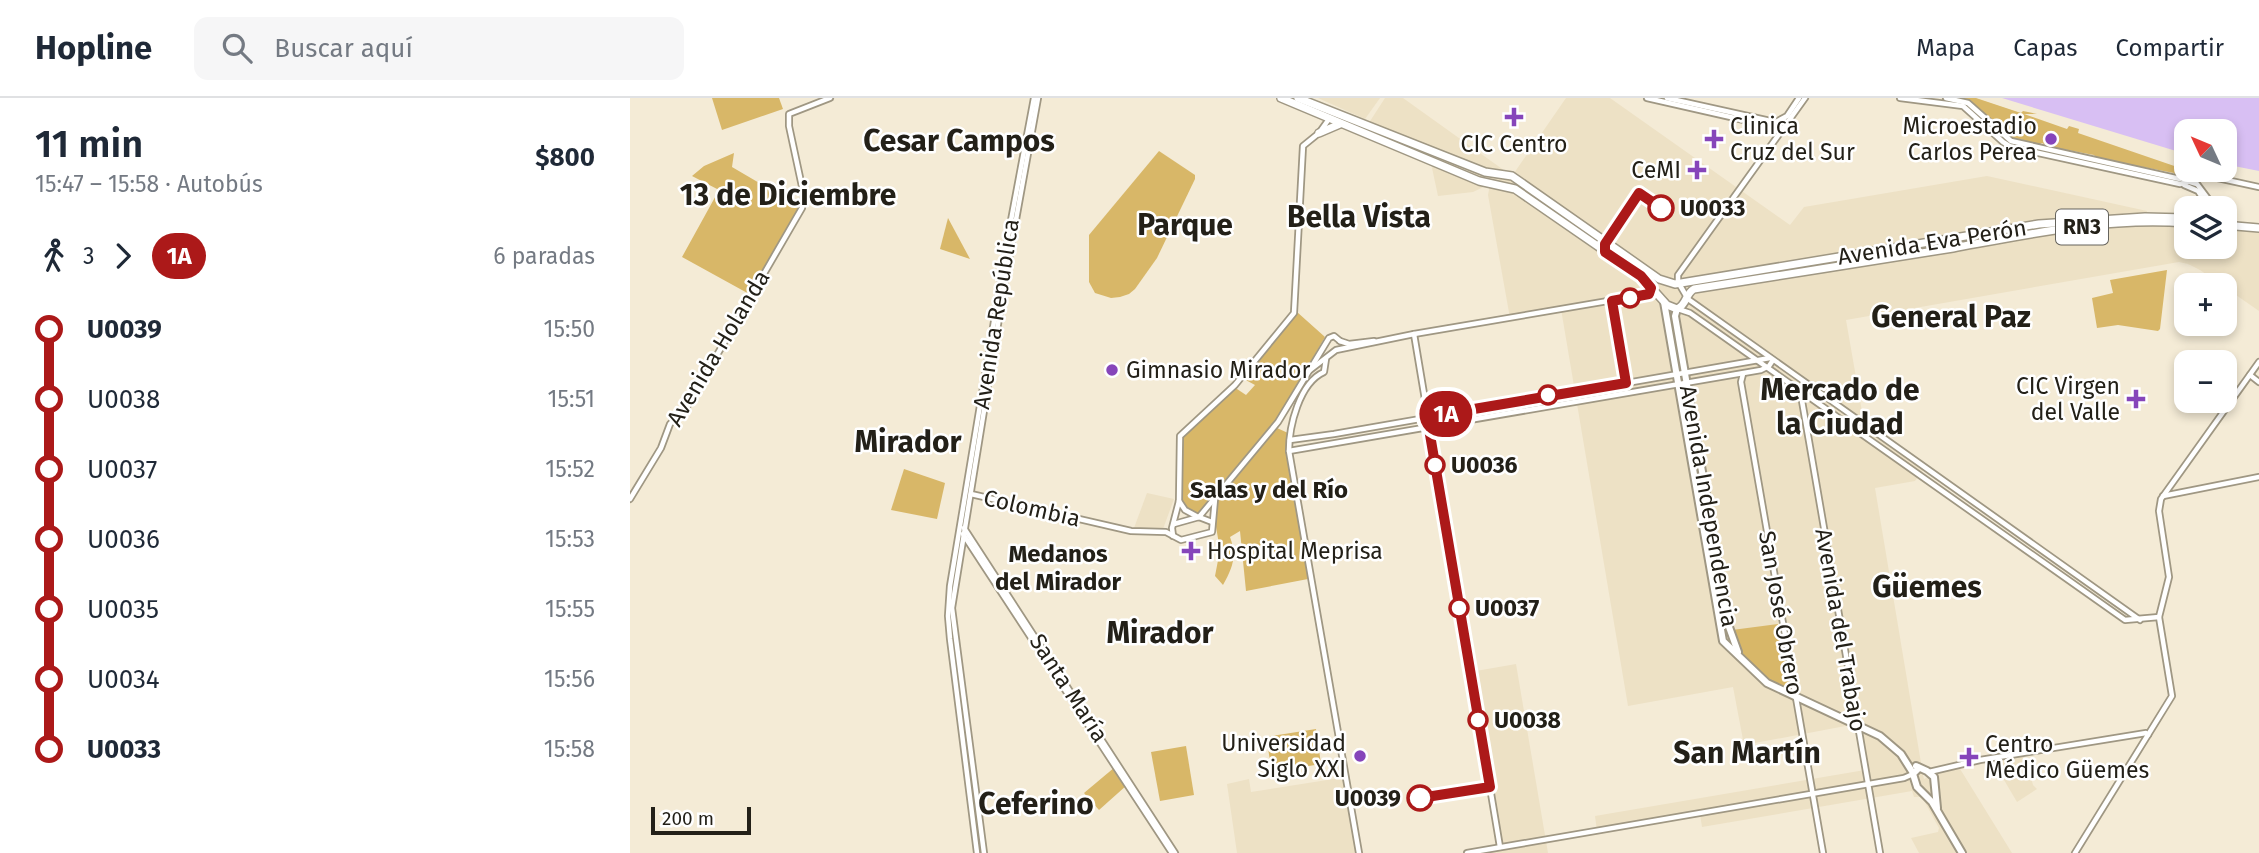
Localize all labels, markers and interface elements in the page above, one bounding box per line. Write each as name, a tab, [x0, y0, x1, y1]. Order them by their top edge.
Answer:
search box	[194, 17, 684, 80]
text: Hopline	[35, 28, 152, 68]
icon: search	[218, 29, 256, 67]
text: Buscar aquí	[274, 33, 413, 64]
text: Mapa	[1916, 34, 1975, 62]
text: Capas	[2013, 34, 2077, 62]
text: Compartir	[2115, 34, 2224, 62]
marker: CIC Centro	[1504, 107, 1524, 127]
place label: Clinica Cruz del Sur	[1730, 112, 1855, 166]
place label: Microestadio Carlos Perea	[1902, 112, 2037, 166]
north arrow	[2174, 119, 2236, 182]
map controls	[2174, 119, 2237, 413]
text: 11 min	[35, 121, 143, 167]
district label: Cesar Campos	[863, 123, 1055, 159]
marker: Clinica Cruz del Sur	[1704, 129, 1724, 149]
place label: CIC Centro	[1461, 130, 1568, 158]
marker: Microestadio Carlos Perea	[2043, 131, 2059, 147]
text: $800	[535, 142, 595, 173]
place label: CeMI	[1631, 156, 1681, 184]
marker: CeMI	[1687, 160, 1707, 180]
text: 15:47 – 15:58 · Autobús	[35, 170, 263, 198]
district label: 13 de Diciembre	[680, 177, 896, 213]
place label: U0033	[1680, 194, 1746, 222]
marker: U0033	[1648, 195, 1674, 221]
button: layers	[2174, 196, 2237, 259]
district label: Bella Vista	[1287, 199, 1431, 235]
district label: Parque	[1137, 207, 1233, 243]
road number: RN3	[2056, 209, 2108, 244]
street label: Avenida Eva Perón	[1835, 213, 2029, 271]
street label: Avenida República	[967, 217, 1025, 411]
icon: walk	[35, 237, 73, 275]
icon: forward	[104, 237, 142, 275]
text: 3	[83, 242, 94, 270]
text: 1A	[166, 242, 192, 270]
text: 6 paradas	[493, 242, 595, 270]
street label: Avenida Holanda	[660, 265, 776, 431]
button: +	[2174, 273, 2237, 336]
unlabelled marker	[1620, 288, 1640, 308]
district label: General Paz	[1871, 299, 2031, 335]
text: U0039	[87, 314, 162, 345]
text: 15:50	[544, 315, 595, 343]
button: −	[2174, 350, 2237, 413]
place label: Gimnasio Mirador	[1126, 356, 1310, 384]
marker: Gimnasio Mirador	[1104, 362, 1120, 378]
district label: Mercado de la Ciudad	[1761, 372, 1919, 442]
place label: CIC Virgen del Valle	[2016, 372, 2120, 426]
street label: Avenida Independencia	[1674, 383, 1744, 629]
text: U0038	[87, 384, 160, 415]
text: 15:51	[548, 385, 595, 413]
unlabelled marker	[1538, 385, 1558, 405]
marker: CIC Virgen del Valle	[2126, 389, 2146, 409]
line badge: 1A	[1414, 391, 1478, 437]
text: 1A	[1433, 400, 1459, 428]
district label: Mirador	[854, 424, 962, 460]
place label: U0036	[1451, 451, 1518, 479]
text: U0037	[87, 454, 157, 485]
text: 15:52	[545, 455, 595, 483]
marker: U0036	[1425, 455, 1445, 475]
district label: Salas y del Río	[1190, 476, 1348, 504]
street label: Colombia	[981, 483, 1083, 533]
text: U0036	[87, 524, 160, 555]
text: 15:53	[545, 525, 595, 553]
street label: Avenida del Trabajo	[1809, 526, 1873, 734]
street label: San José Obrero	[1753, 529, 1809, 697]
place label: Hospital Meprisa	[1207, 537, 1383, 565]
district label: Medanos del Mirador	[995, 540, 1121, 596]
marker: Hospital Meprisa	[1181, 541, 1201, 561]
district label: Güemes	[1872, 569, 1982, 605]
text: U0035	[87, 594, 159, 625]
place label: U0037	[1475, 594, 1539, 622]
text: 15:55	[545, 595, 595, 623]
marker: U0037	[1449, 598, 1469, 618]
district label: Mirador	[1106, 615, 1214, 651]
street label: Santa María	[1024, 629, 1114, 747]
text: U0034	[87, 664, 160, 695]
text: 15:56	[544, 665, 595, 693]
place label: U0038	[1494, 706, 1561, 734]
marker: U0038	[1468, 710, 1488, 730]
place label: Universidad Siglo XXI	[1221, 729, 1346, 783]
place label: Centro Médico Güemes	[1985, 730, 2149, 784]
text: U0033	[87, 734, 161, 765]
text: 15:58	[544, 735, 595, 763]
district label: San Martín	[1673, 735, 1821, 771]
marker: Centro Médico Güemes	[1959, 747, 1979, 767]
marker: Universidad Siglo XXI	[1352, 748, 1368, 764]
place label: U0039	[1335, 784, 1401, 812]
marker: U0039	[1407, 785, 1433, 811]
district label: Ceferino	[978, 786, 1094, 822]
scale bar	[651, 804, 751, 836]
text: 200 m	[662, 807, 714, 830]

